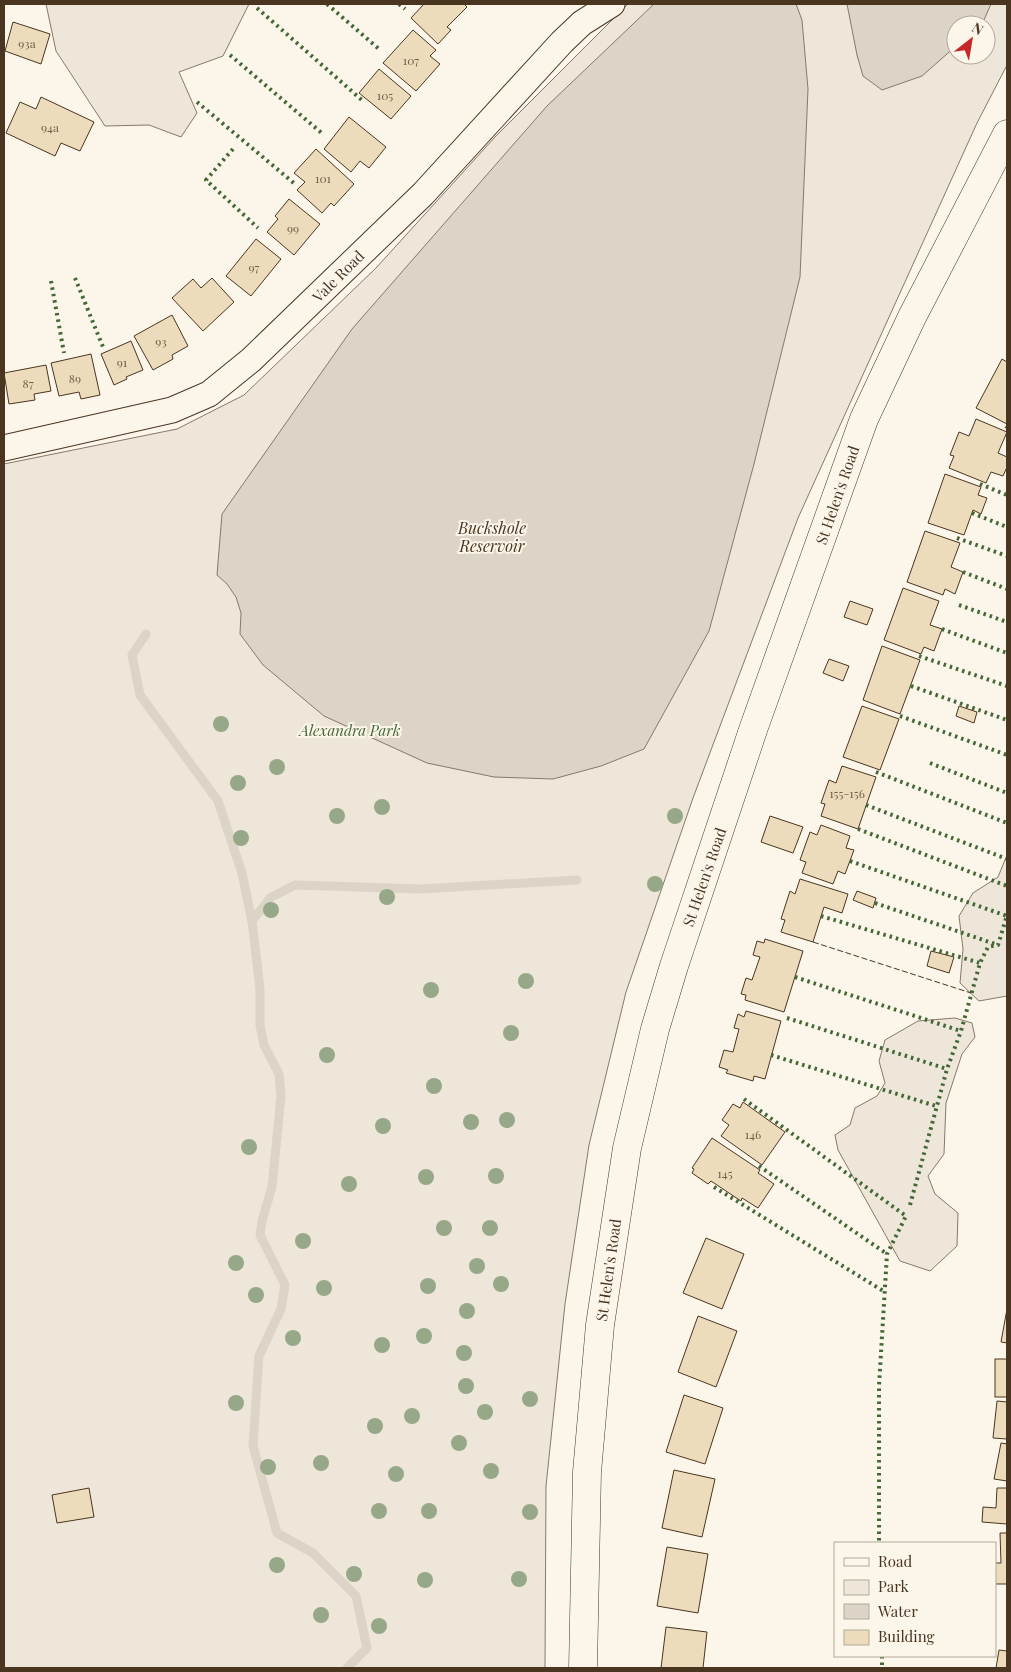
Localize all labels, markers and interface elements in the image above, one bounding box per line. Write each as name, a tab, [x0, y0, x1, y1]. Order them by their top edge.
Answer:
north arrow	[946, 15, 996, 65]
text: N	[969, 18, 987, 39]
house number: 93a	[18, 35, 36, 51]
house number: 107	[403, 52, 419, 68]
house number: 105	[377, 87, 393, 103]
house number: 94a	[41, 119, 59, 135]
house number: 101	[315, 170, 332, 186]
house number: 99	[287, 220, 299, 236]
street label: Vale Road	[307, 246, 368, 307]
house number: 97	[249, 259, 260, 275]
house number: 93	[155, 333, 167, 349]
house number: 91	[117, 354, 128, 370]
house number: 89	[69, 370, 81, 386]
house number: 87	[22, 375, 34, 391]
street label: St Helen's Road	[811, 443, 863, 547]
water label: Buckshole Reservoir	[457, 517, 526, 556]
park label: Alexandra Park	[298, 720, 401, 740]
house number: 155-156	[829, 785, 865, 801]
street label: St Helen's Road	[678, 825, 730, 929]
house number: 146	[745, 1126, 761, 1142]
house number: 145	[717, 1165, 733, 1181]
street label: St Helen's Road	[591, 1217, 625, 1323]
legend	[834, 1542, 996, 1657]
text: Road	[878, 1551, 912, 1571]
text: Park	[878, 1576, 910, 1596]
text: Water	[877, 1601, 918, 1621]
text: Building	[878, 1626, 935, 1646]

